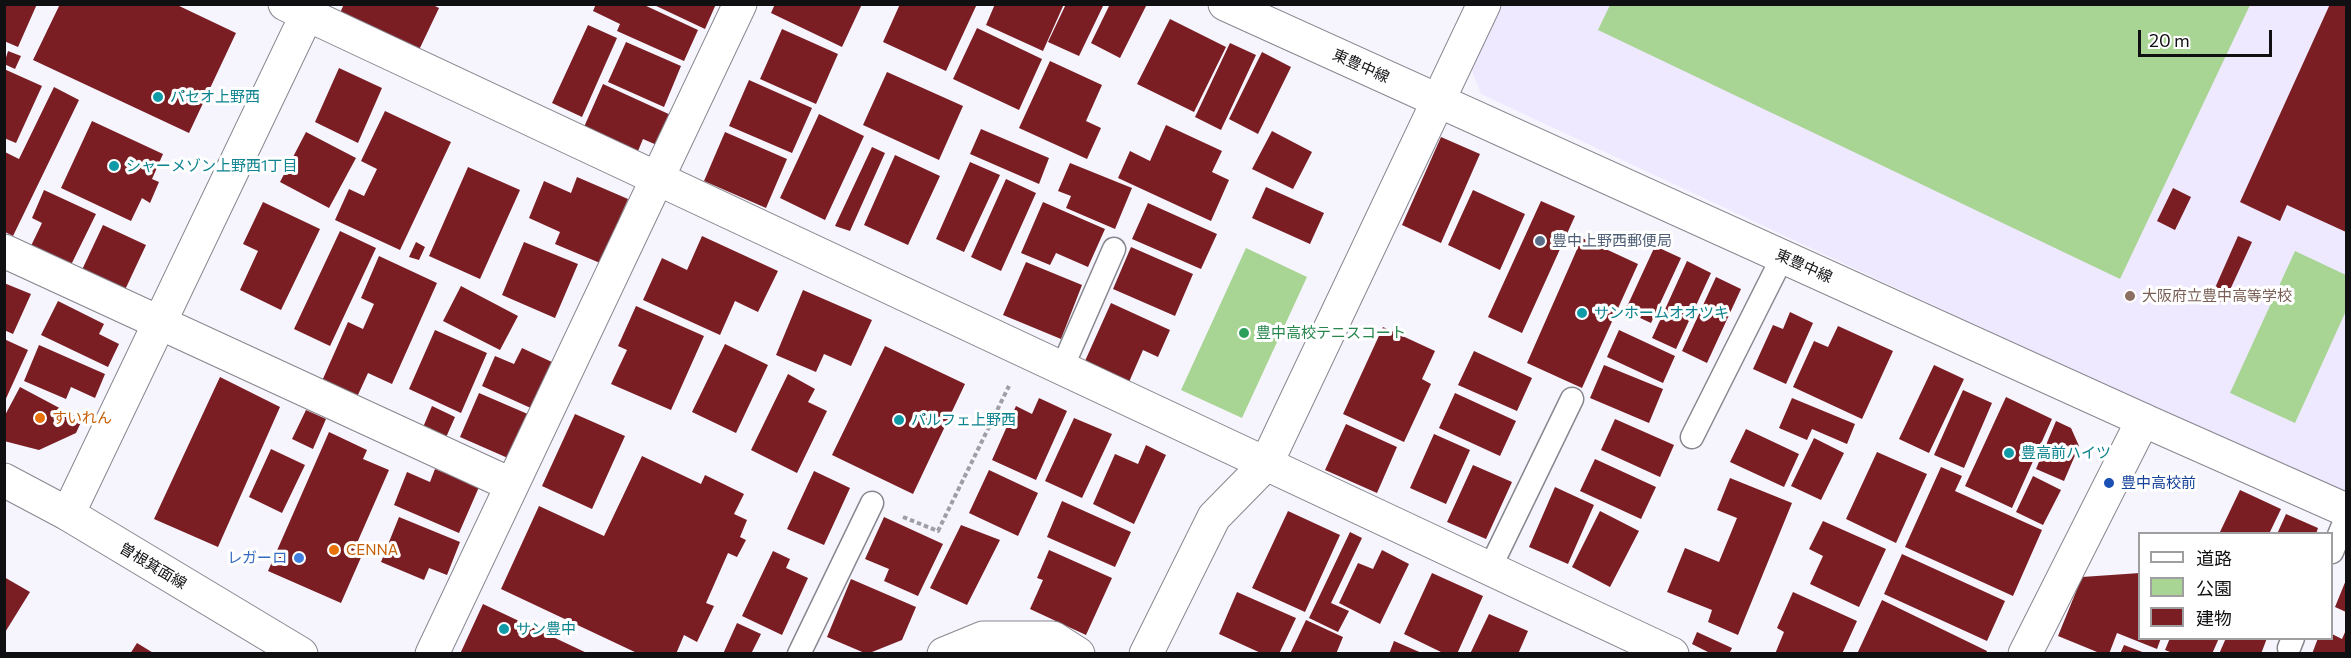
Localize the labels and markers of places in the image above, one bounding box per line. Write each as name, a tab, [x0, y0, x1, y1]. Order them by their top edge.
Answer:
place label: パセオ上野西	[170, 88, 260, 106]
marker: パセオ上野西	[151, 90, 165, 104]
place label: シャーメゾン上野西1丁目	[126, 157, 297, 175]
marker: シャーメゾン上野西1丁目	[107, 159, 121, 173]
place label: 豊中上野西郵便局	[1552, 232, 1672, 250]
marker: 豊中上野西郵便局	[1533, 234, 1547, 248]
place label: 大阪府立豊中高等学校	[2142, 287, 2292, 305]
marker: 大阪府立豊中高等学校	[2123, 289, 2137, 303]
place label: サンホームオオツキ	[1594, 304, 1729, 322]
marker: サンホームオオツキ	[1575, 306, 1589, 320]
place label: 豊中高校テニスコート	[1256, 324, 1406, 342]
marker: 豊中高校テニスコート	[1237, 326, 1251, 340]
place label: すいれん	[52, 409, 112, 427]
marker: すいれん	[33, 411, 47, 425]
place label: パルフェ上野西	[911, 411, 1016, 429]
marker: パルフェ上野西	[892, 413, 906, 427]
place label: 豊高前ハイツ	[2021, 444, 2111, 462]
marker: 豊高前ハイツ	[2002, 446, 2016, 460]
place label: 豊中高校前	[2121, 474, 2196, 492]
marker: 豊中高校前	[2102, 476, 2116, 490]
place label: CENNA	[346, 541, 398, 559]
marker: CENNA	[327, 543, 341, 557]
place label: レガーロ	[227, 549, 287, 567]
marker: レガーロ	[292, 551, 306, 565]
place label: サン豊中	[516, 620, 576, 638]
marker: サン豊中	[497, 622, 511, 636]

